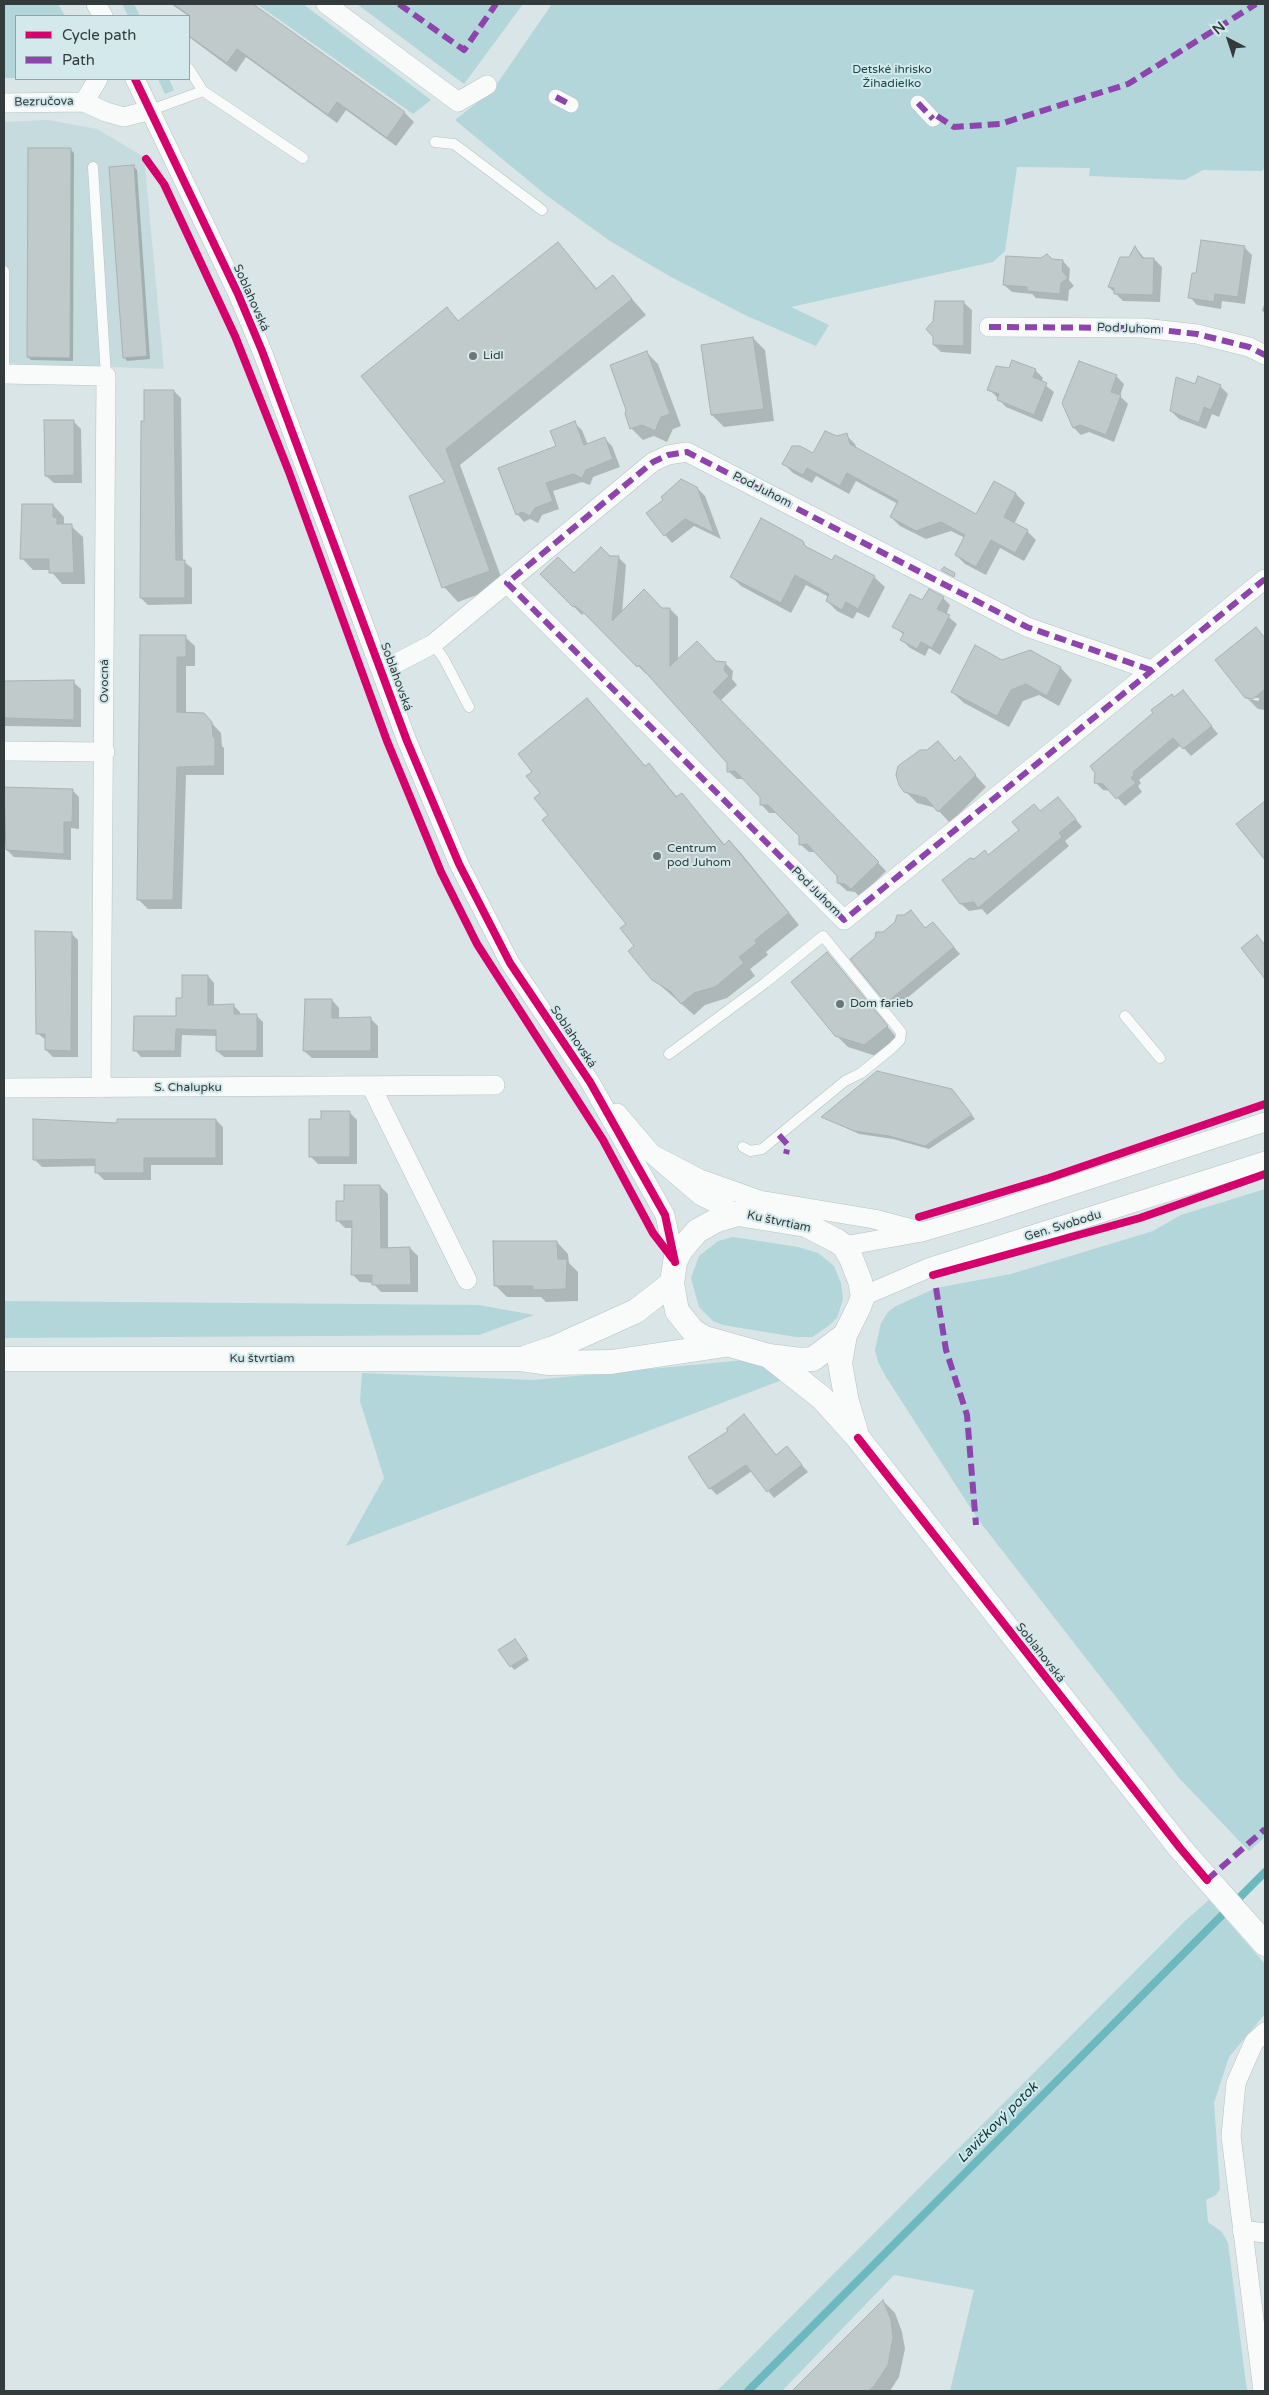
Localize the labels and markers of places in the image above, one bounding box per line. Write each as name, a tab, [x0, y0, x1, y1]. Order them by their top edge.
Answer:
place label: Lidl	[483, 349, 503, 363]
marker: Lidl	[467, 350, 479, 362]
place label: Centrum pod Juhom	[667, 842, 731, 870]
marker: Centrum pod Juhom	[651, 850, 663, 862]
place label: Dom farieb	[850, 997, 913, 1011]
marker: Dom farieb	[834, 998, 846, 1010]

